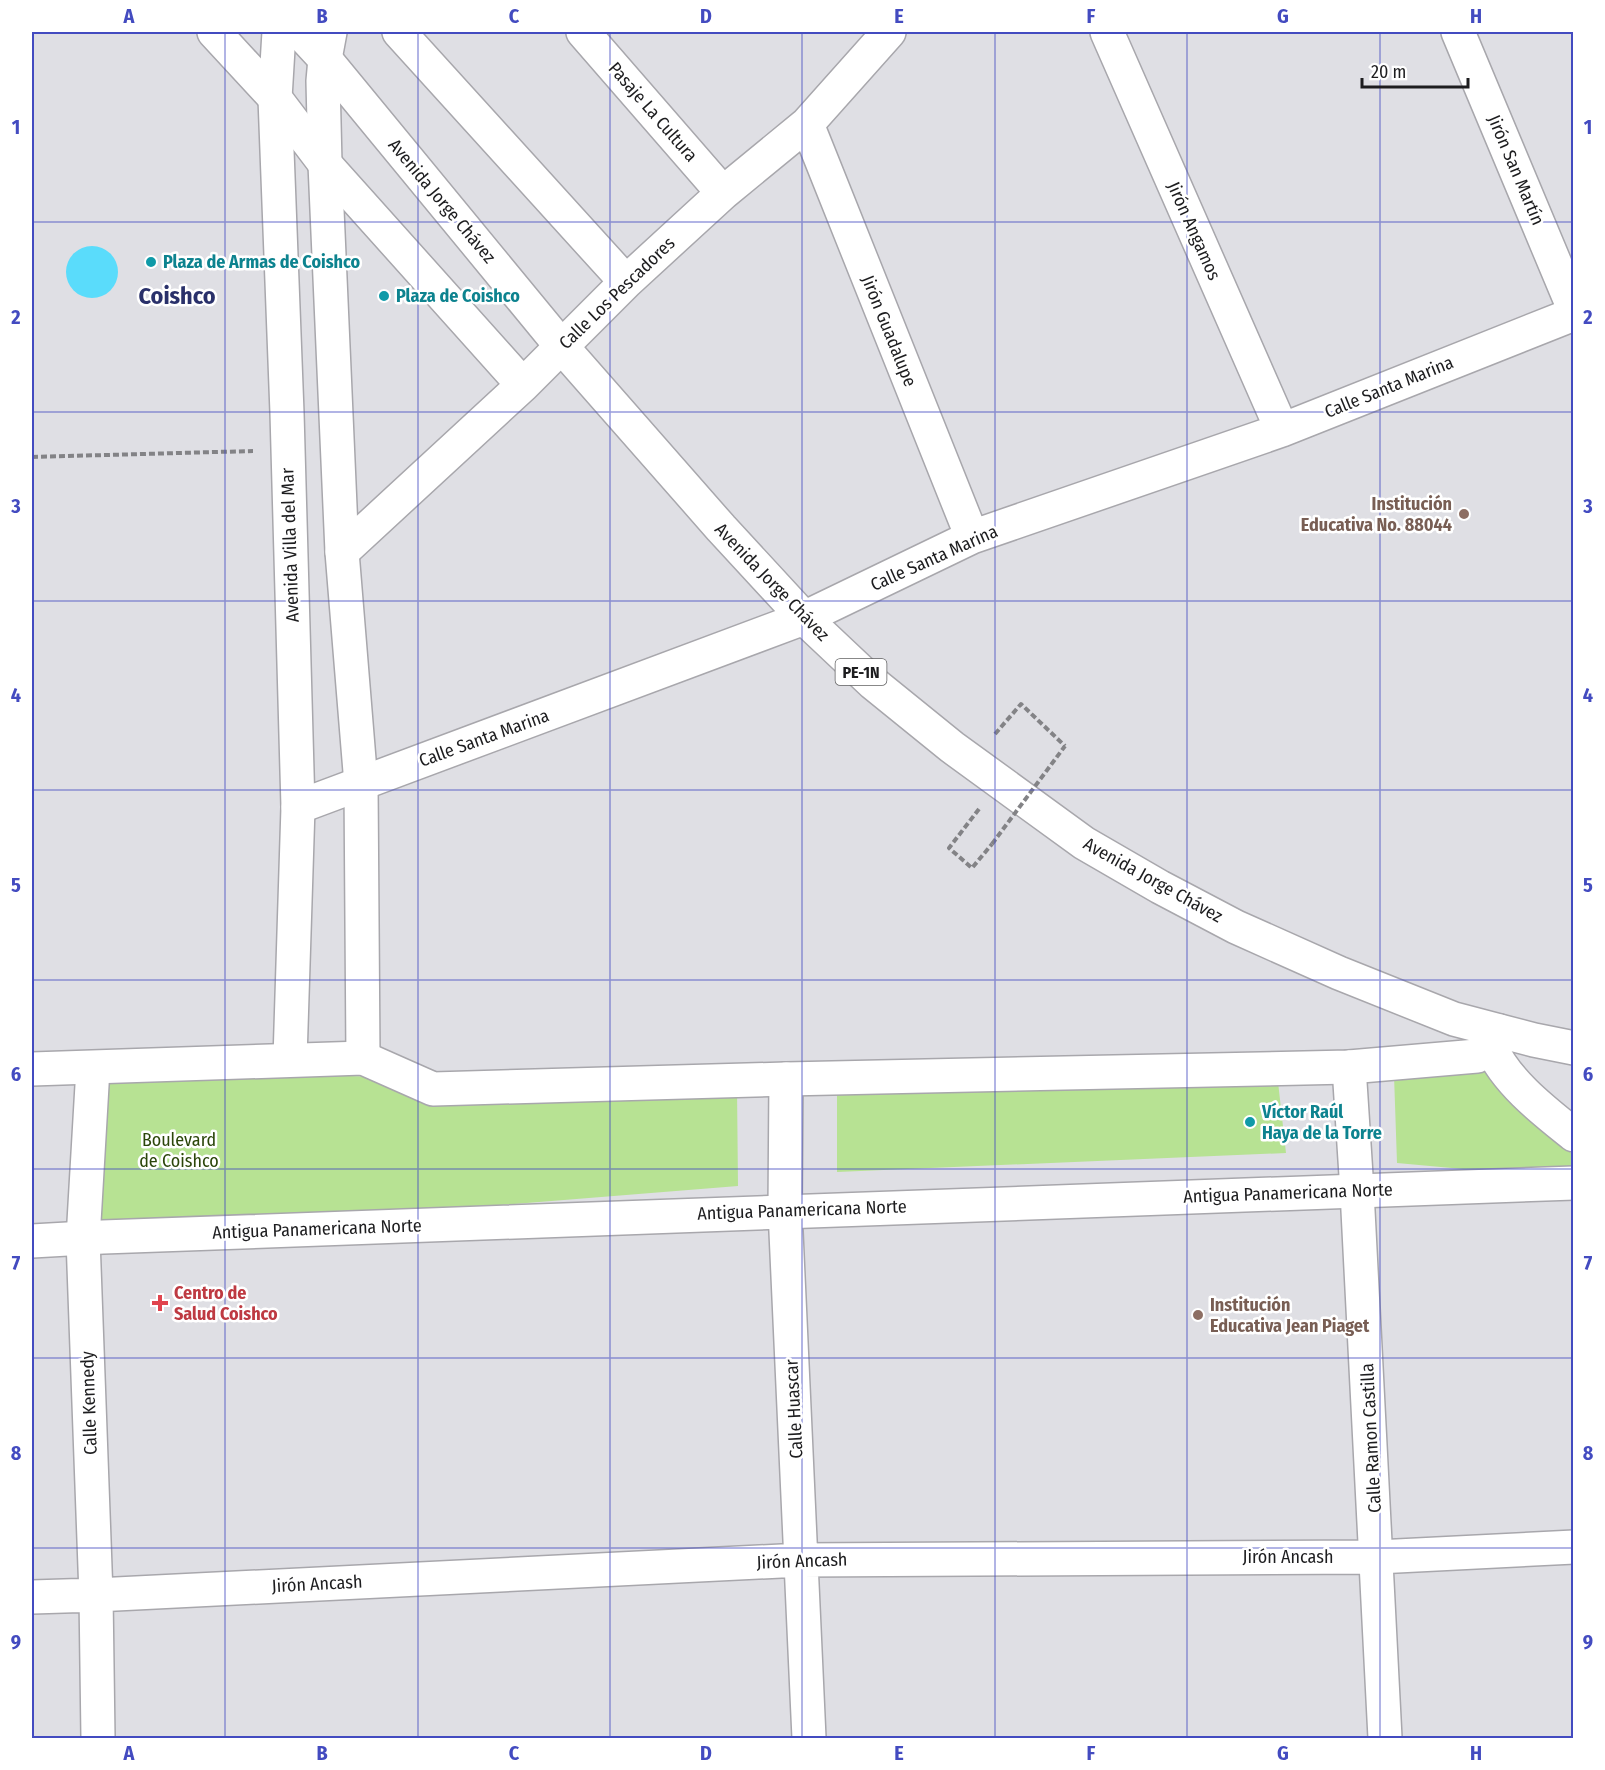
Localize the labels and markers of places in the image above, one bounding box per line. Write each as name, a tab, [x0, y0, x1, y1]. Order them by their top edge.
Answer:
place label: Plaza de Armas de Coishco	[163, 251, 361, 273]
marker: Plaza de Armas de Coishco	[144, 255, 158, 269]
place label: Plaza de Coishco	[396, 285, 520, 307]
marker: Plaza de Coishco	[377, 289, 391, 303]
place label: Institución Educativa No. 88044	[1301, 493, 1452, 536]
marker: Institución Educativa No. 88044	[1457, 507, 1471, 521]
place label: Víctor Raúl Haya de la Torre	[1261, 1101, 1382, 1144]
marker: Víctor Raúl Haya de la Torre	[1243, 1115, 1257, 1129]
place label: Centro de Salud Coishco	[174, 1282, 278, 1325]
marker: Centro de Salud Coishco	[151, 1294, 169, 1312]
place label: Institución Educativa Jean Piaget	[1210, 1294, 1370, 1337]
marker: Institución Educativa Jean Piaget	[1191, 1308, 1205, 1322]

